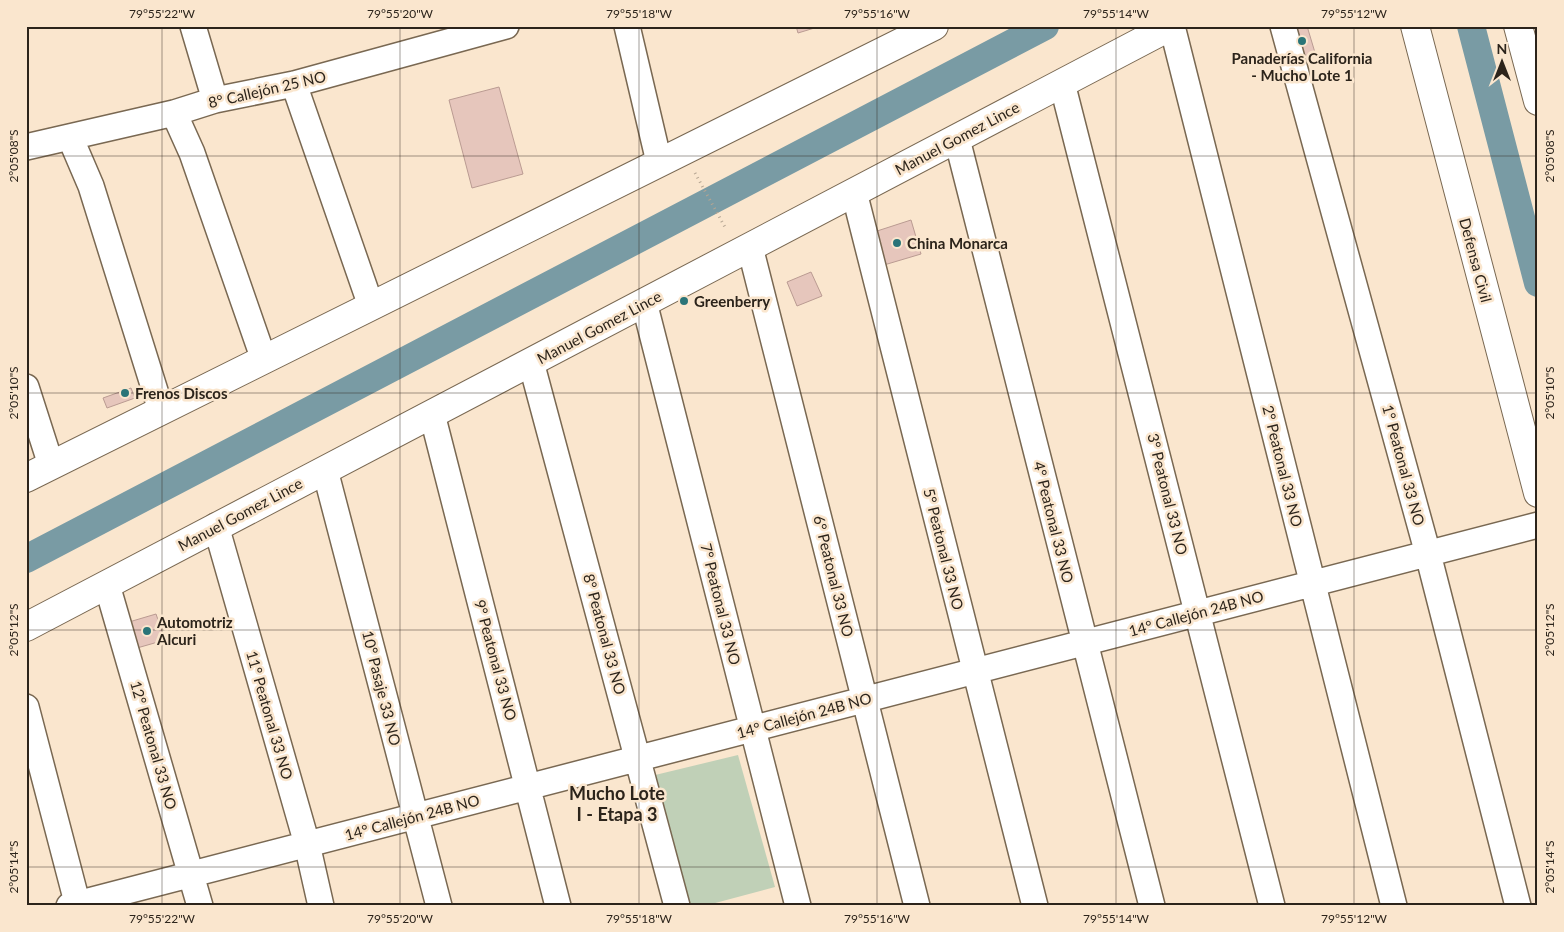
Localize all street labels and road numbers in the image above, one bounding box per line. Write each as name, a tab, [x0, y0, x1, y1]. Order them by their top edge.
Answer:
street label: 8° Callejón 25 NO	[206, 67, 328, 111]
street label: Manuel Gomez Lince	[892, 98, 1022, 178]
street label: Defensa Civil	[1456, 216, 1496, 304]
street label: Manuel Gomez Lince	[534, 287, 664, 367]
street label: 2° Peatonal 33 NO	[1259, 403, 1307, 529]
street label: 1° Peatonal 33 NO	[1379, 403, 1429, 527]
street label: 3° Peatonal 33 NO	[1144, 431, 1192, 557]
street label: 4° Peatonal 33 NO	[1030, 459, 1078, 585]
street label: Manuel Gomez Lince	[175, 474, 305, 554]
street label: 5° Peatonal 33 NO	[920, 486, 968, 612]
street label: 6° Peatonal 33 NO	[810, 513, 858, 639]
street label: 7° Peatonal 33 NO	[697, 541, 745, 667]
street label: 8° Peatonal 33 NO	[580, 572, 630, 696]
street label: 14° Callejón 24B NO	[1127, 586, 1265, 640]
street label: 9° Peatonal 33 NO	[471, 598, 521, 722]
street label: 10° Pasaje 33 NO	[359, 629, 405, 747]
street label: 11° Peatonal 33 NO	[243, 649, 297, 781]
street label: 12° Peatonal 33 NO	[127, 679, 181, 811]
street label: 14° Callejón 24B NO	[735, 688, 873, 742]
street label: 14° Callejón 24B NO	[343, 790, 481, 844]

